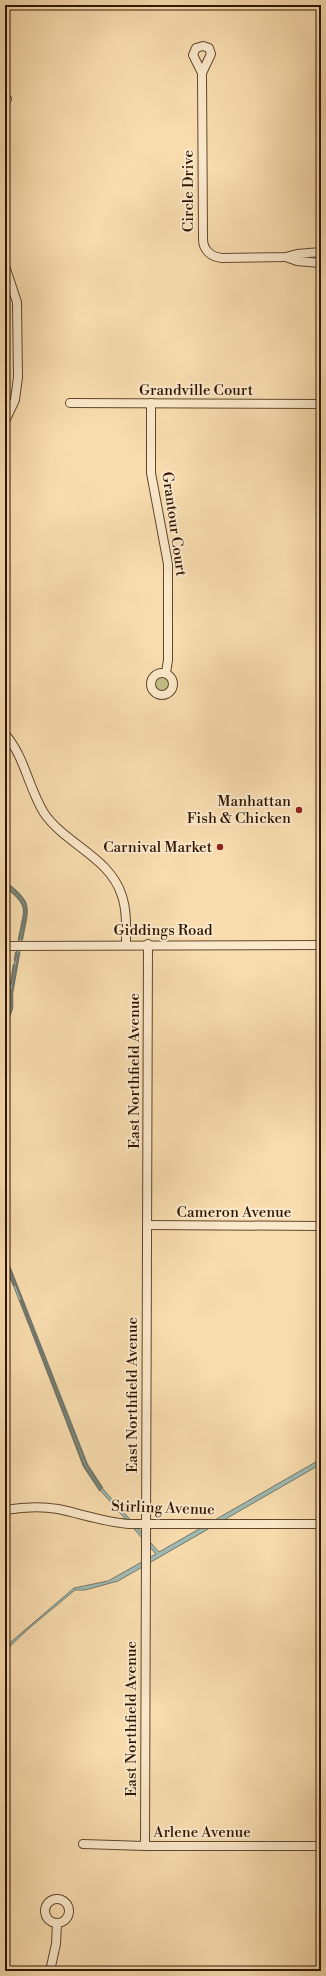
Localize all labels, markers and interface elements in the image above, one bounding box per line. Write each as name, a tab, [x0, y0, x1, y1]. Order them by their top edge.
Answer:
street label: Circle Drive	[179, 150, 198, 232]
street label: Grandville Court	[139, 381, 254, 400]
street label: Grantour Court	[157, 471, 191, 578]
place label: Manhattan Fish & Chicken	[187, 792, 291, 828]
marker: Manhattan Fish & Chicken	[294, 805, 304, 815]
place label: Carnival Market	[103, 838, 213, 857]
marker: Carnival Market	[215, 842, 225, 852]
street label: Giddings Road	[113, 921, 213, 940]
street label: East Northfield Avenue	[125, 993, 144, 1149]
street label: Cameron Avenue	[177, 1203, 291, 1222]
street label: East Northfield Avenue	[123, 1317, 142, 1473]
street label: Stirling Avenue	[111, 1497, 215, 1519]
street label: East Northfield Avenue	[122, 1641, 141, 1797]
street label: Arlene Avenue	[152, 1823, 251, 1842]

